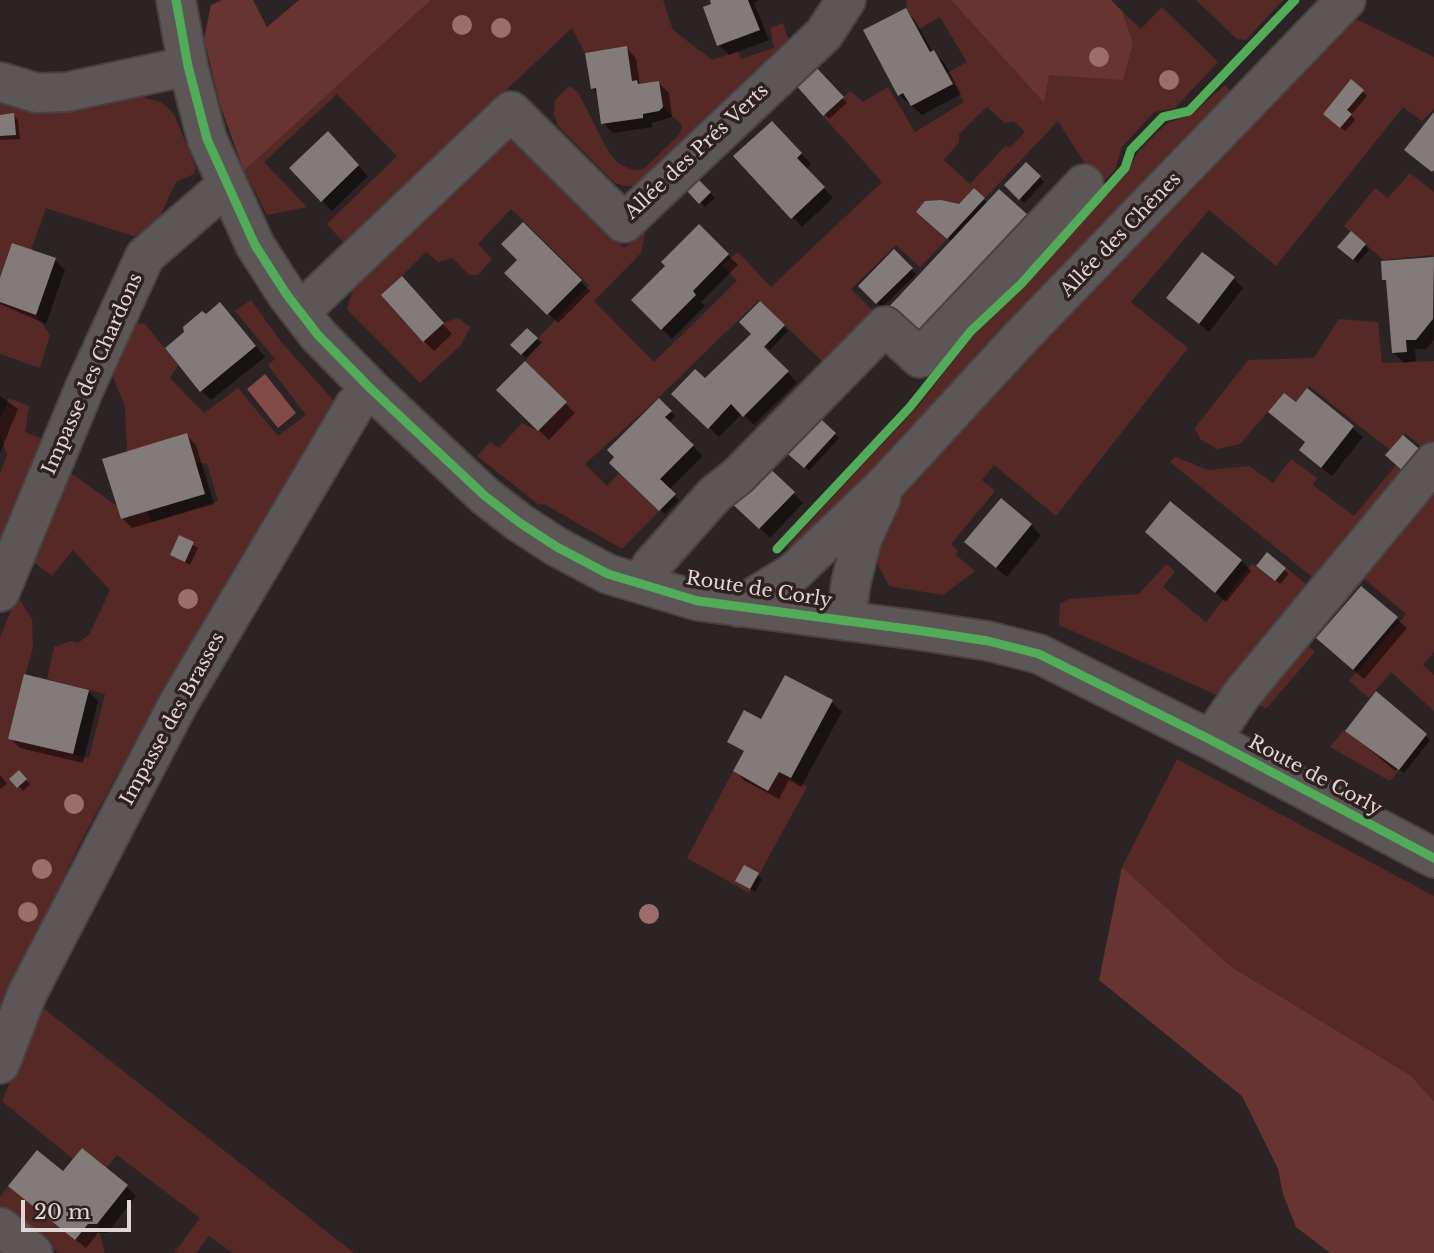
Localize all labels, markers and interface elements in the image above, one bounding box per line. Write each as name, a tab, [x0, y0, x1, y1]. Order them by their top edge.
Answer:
street label: Allée des Prés Verts	[620, 80, 774, 224]
street label: Allée des Chênes	[1056, 168, 1186, 302]
street label: Impasse des Chardons	[38, 270, 148, 478]
street label: Route de Corly	[684, 567, 834, 613]
street label: Impasse des Brasses	[116, 629, 230, 809]
street label: Route de Corly	[1245, 731, 1385, 821]
scale bar	[24, 1186, 135, 1230]
text: 20 m	[34, 1199, 91, 1225]

